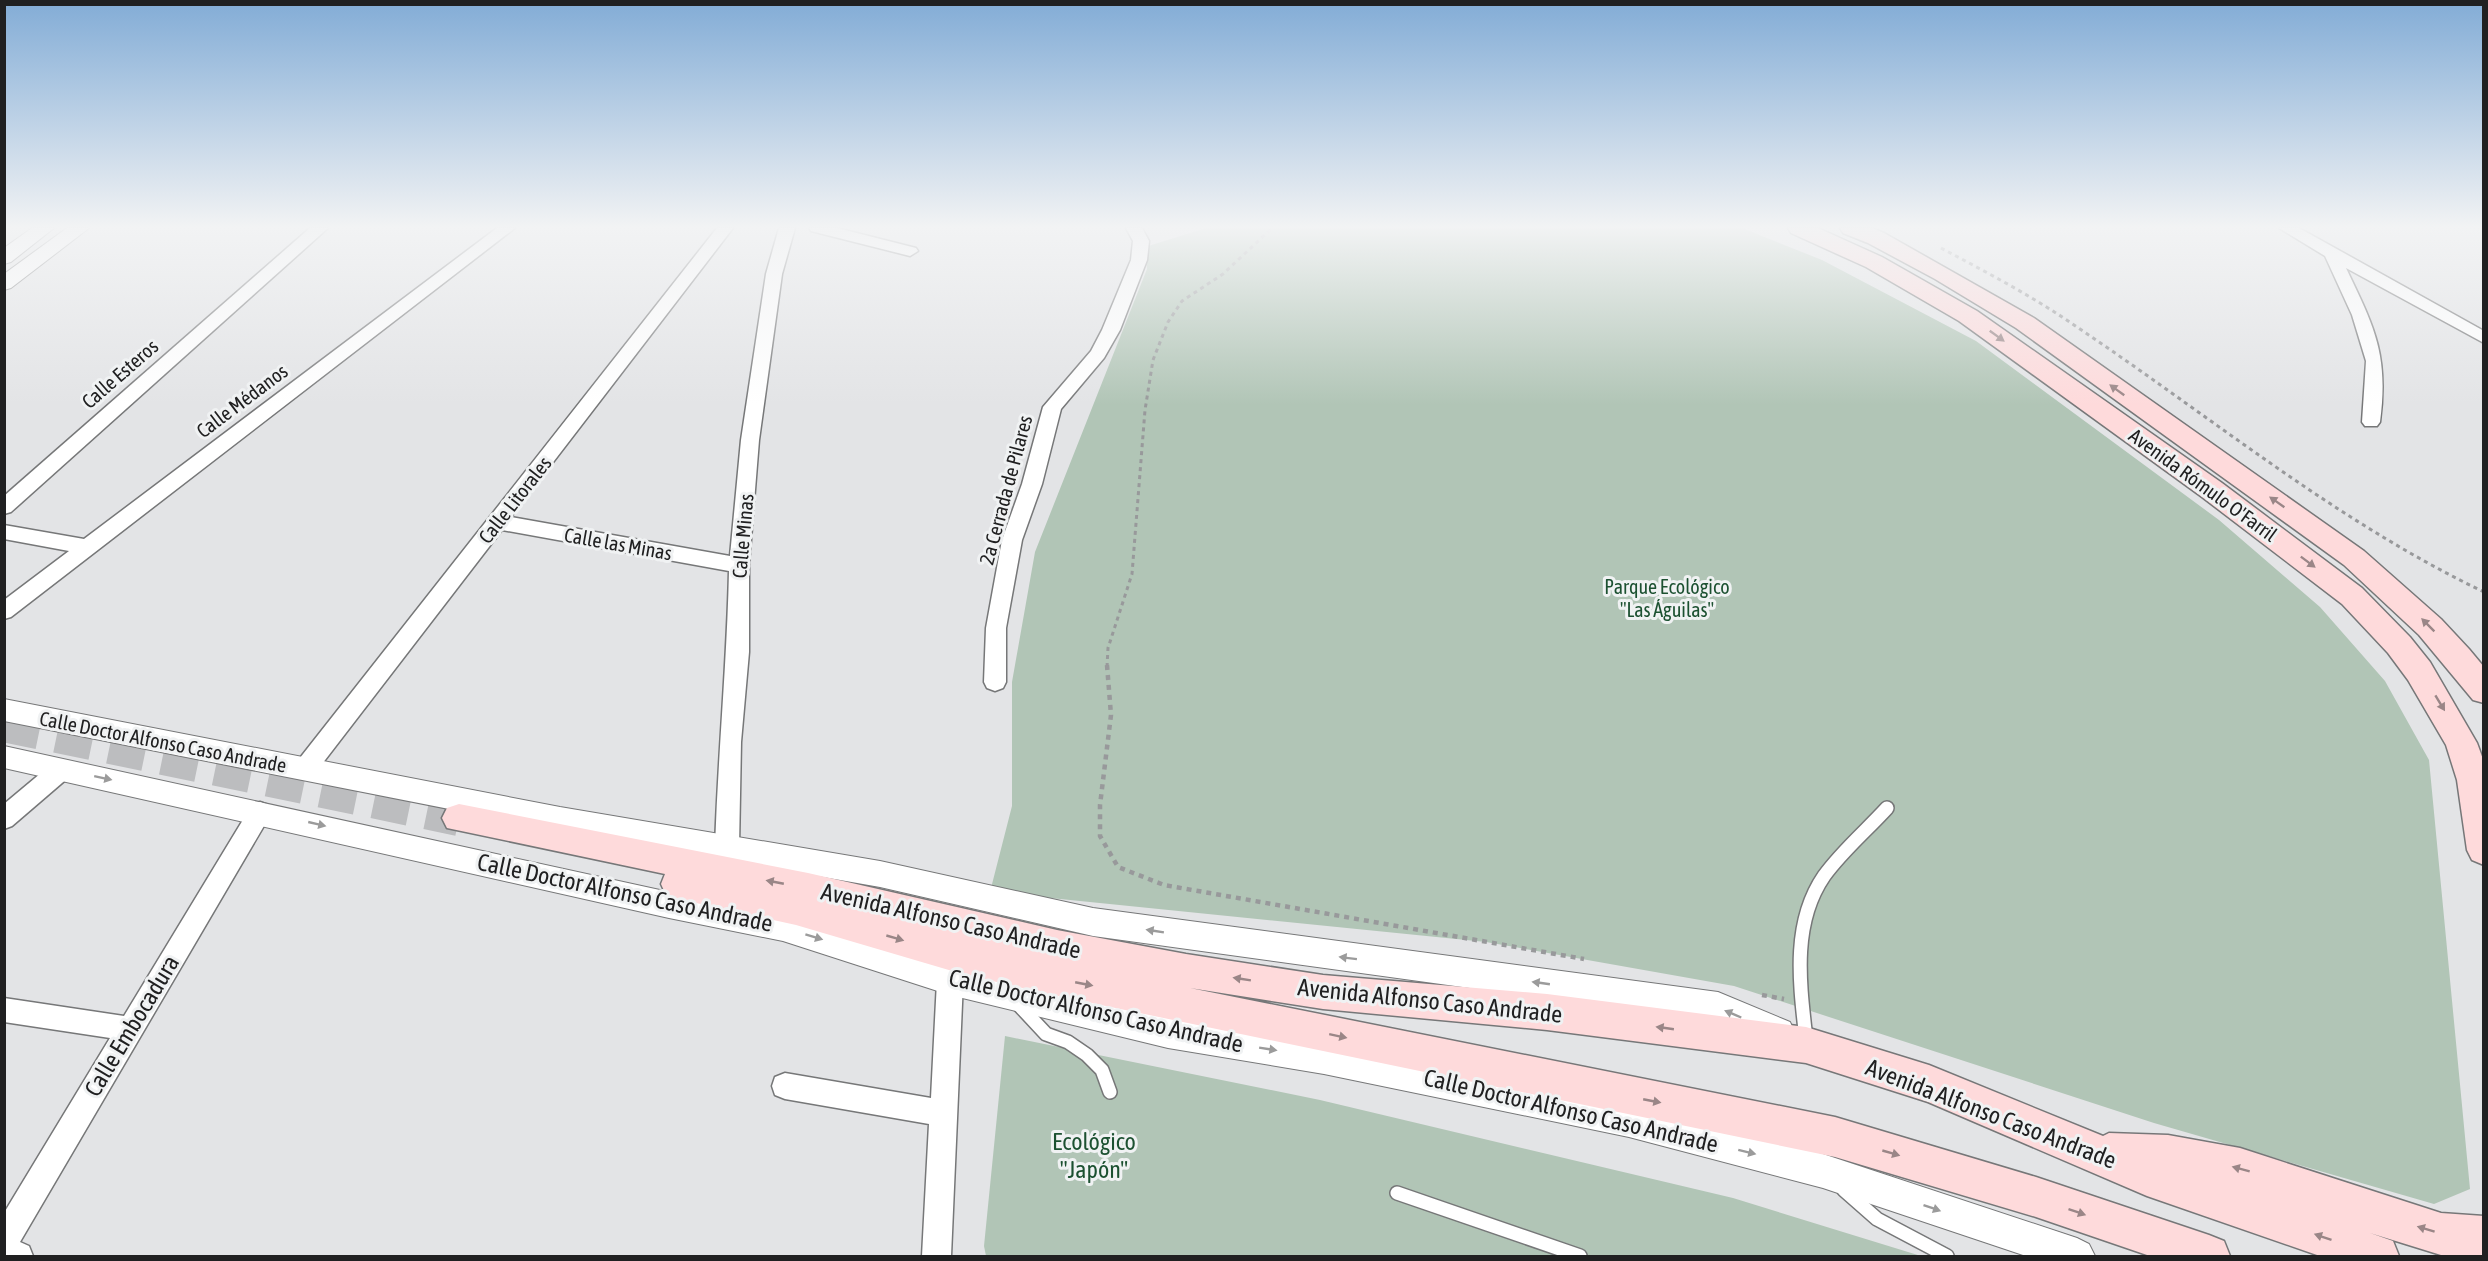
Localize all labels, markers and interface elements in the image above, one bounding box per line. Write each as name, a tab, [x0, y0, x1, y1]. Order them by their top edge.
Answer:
one-way arrow	[1989, 330, 2005, 341]
street label: Calle Esteros	[77, 334, 162, 413]
street label: Calle Médanos	[192, 359, 292, 442]
one-way arrow	[2110, 384, 2126, 396]
street label: 2a Cerrada de Pilares	[975, 413, 1037, 567]
street label: Avenida Rómulo O'Farril	[2125, 423, 2282, 546]
street label: Calle Litorales	[474, 452, 556, 548]
street label: Calle Minas	[727, 493, 758, 579]
one-way arrow	[2269, 496, 2285, 508]
street label: Calle las Minas	[562, 523, 674, 564]
one-way arrow	[2299, 556, 2315, 568]
park label: Parque Ecológico "Las Águilas"	[1604, 575, 1730, 621]
one-way arrow	[2421, 618, 2435, 632]
one-way arrow	[2434, 695, 2445, 711]
street label: Calle Doctor Alfonso Caso Andrade	[38, 706, 288, 777]
one-way arrow	[94, 774, 113, 783]
one-way arrow	[308, 820, 326, 830]
street label: Calle Doctor Alfonso Caso Andrade	[475, 848, 775, 937]
one-way arrow	[765, 877, 784, 886]
street label: Avenida Alfonso Caso Andrade	[819, 877, 1084, 964]
one-way arrow	[1145, 926, 1164, 935]
one-way arrow	[805, 933, 823, 942]
one-way arrow	[886, 934, 904, 943]
street label: Calle Embocadura	[79, 950, 184, 1101]
one-way arrow	[1338, 953, 1357, 962]
street label: Calle Doctor Alfonso Caso Andrade	[946, 963, 1246, 1058]
street label: Avenida Alfonso Caso Andrade	[1296, 973, 1564, 1028]
one-way arrow	[1232, 975, 1251, 984]
one-way arrow	[1532, 978, 1551, 987]
one-way arrow	[1075, 980, 1094, 989]
one-way arrow	[1724, 1009, 1742, 1019]
one-way arrow	[1655, 1024, 1674, 1033]
one-way arrow	[1329, 1031, 1348, 1041]
one-way arrow	[1258, 1044, 1277, 1053]
street label: Avenida Alfonso Caso Andrade	[1862, 1053, 2120, 1174]
street label: Calle Doctor Alfonso Caso Andrade	[1421, 1063, 1721, 1158]
one-way arrow	[1643, 1097, 1662, 1106]
park label: Ecológico "Japón"	[1052, 1128, 1136, 1183]
one-way arrow	[1738, 1147, 1756, 1157]
one-way arrow	[1882, 1149, 1900, 1158]
one-way arrow	[2232, 1164, 2250, 1173]
one-way arrow	[1923, 1204, 1941, 1213]
one-way arrow	[2068, 1207, 2086, 1217]
one-way arrow	[2417, 1224, 2435, 1233]
one-way arrow	[2314, 1232, 2332, 1242]

